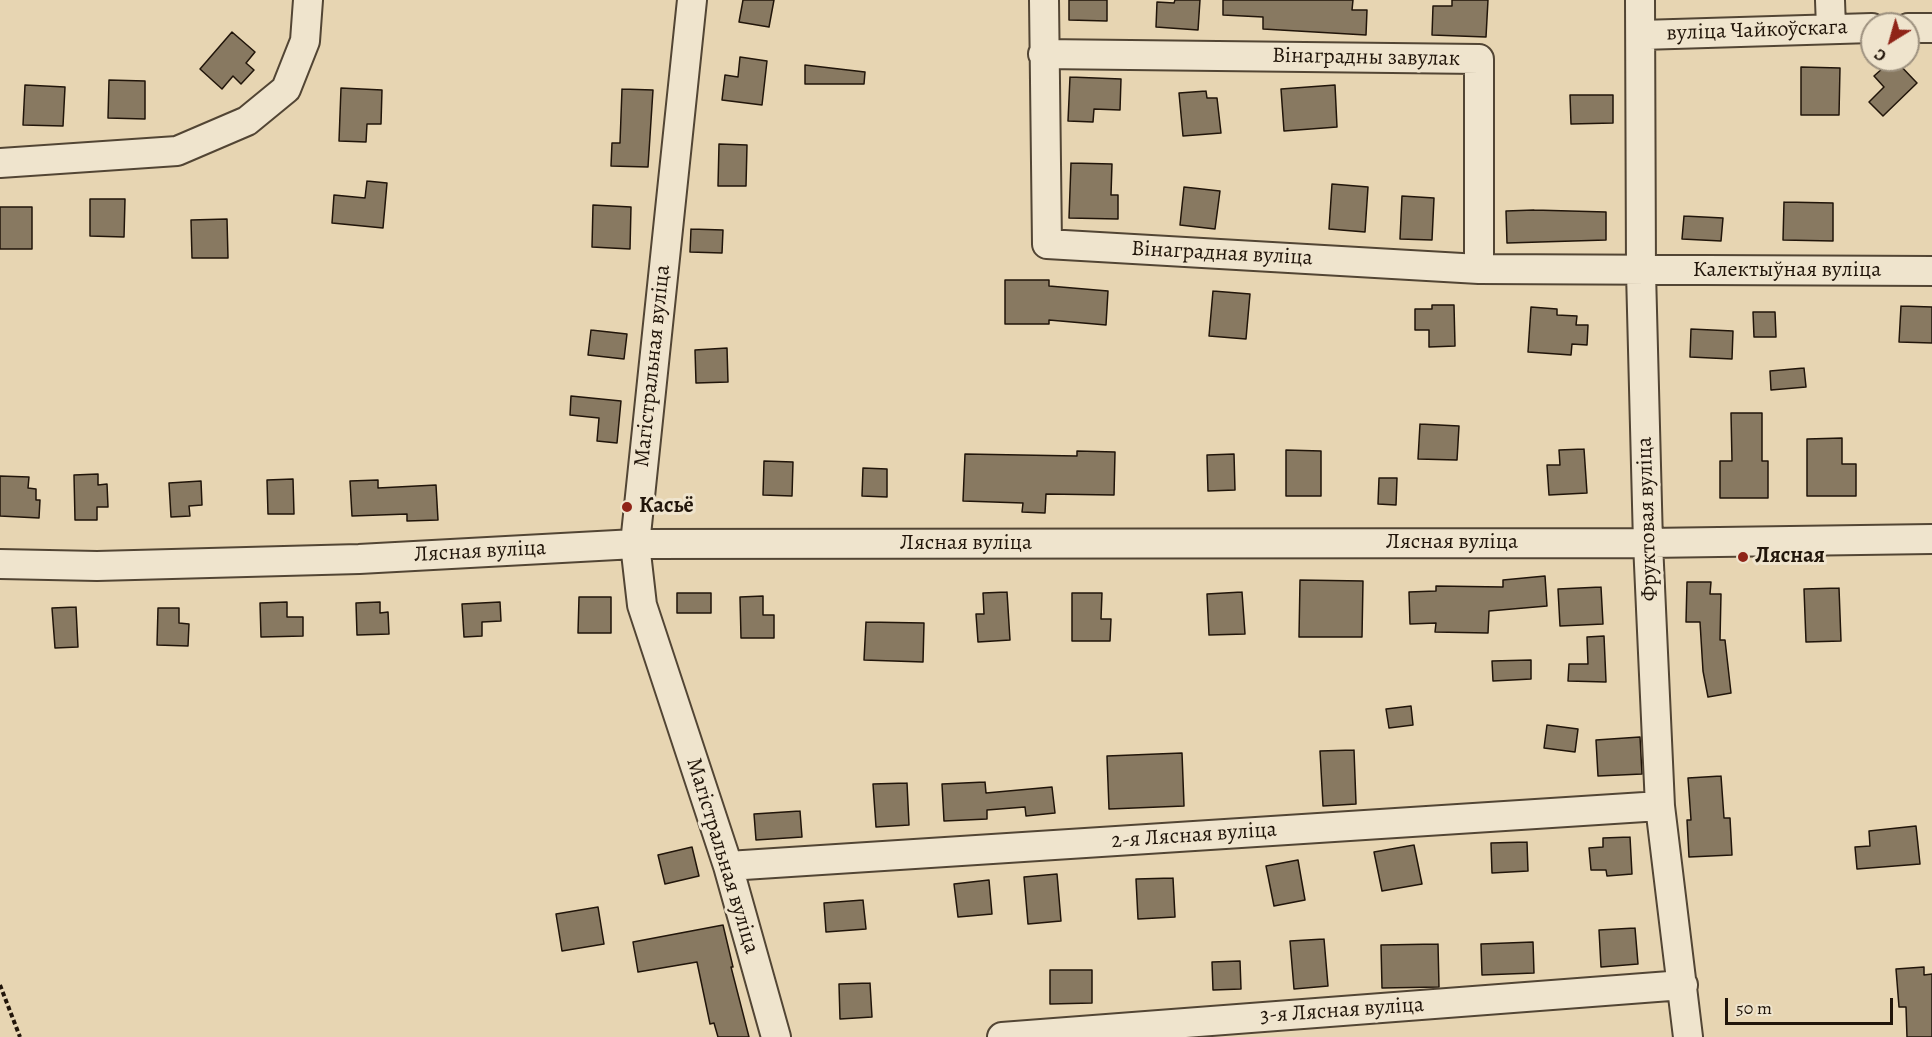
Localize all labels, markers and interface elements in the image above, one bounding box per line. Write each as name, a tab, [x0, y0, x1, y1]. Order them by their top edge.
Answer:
north arrow	[1860, 12, 1920, 72]
street label: вуліца Чайкоўскага	[1666, 15, 1848, 47]
street label: Вінаградны завулак	[1272, 43, 1460, 73]
text: С	[1870, 43, 1891, 67]
street label: Вінаградная вуліца	[1131, 236, 1313, 272]
street label: Калектыўная вуліца	[1693, 258, 1881, 284]
street label: Магістральная вуліца	[629, 264, 677, 468]
street label: Фруктовая вуліца	[1632, 436, 1664, 602]
place label: Касьё	[639, 494, 694, 520]
marker: Касьё	[620, 500, 634, 514]
street label: Лясная вуліца	[1386, 530, 1518, 556]
street label: Лясная вуліца	[900, 531, 1032, 557]
street label: Лясная вуліца	[413, 535, 547, 569]
place label: Лясная	[1755, 544, 1825, 570]
marker: Лясная	[1736, 550, 1750, 564]
street label: Магістральная вуліца	[680, 755, 764, 957]
street label: 2-я Лясная вуліца	[1110, 817, 1278, 855]
scale bar	[1728, 986, 1896, 1024]
street label: 3-я Лясная вуліца	[1259, 992, 1425, 1030]
text: 50 m	[1736, 996, 1772, 1020]

